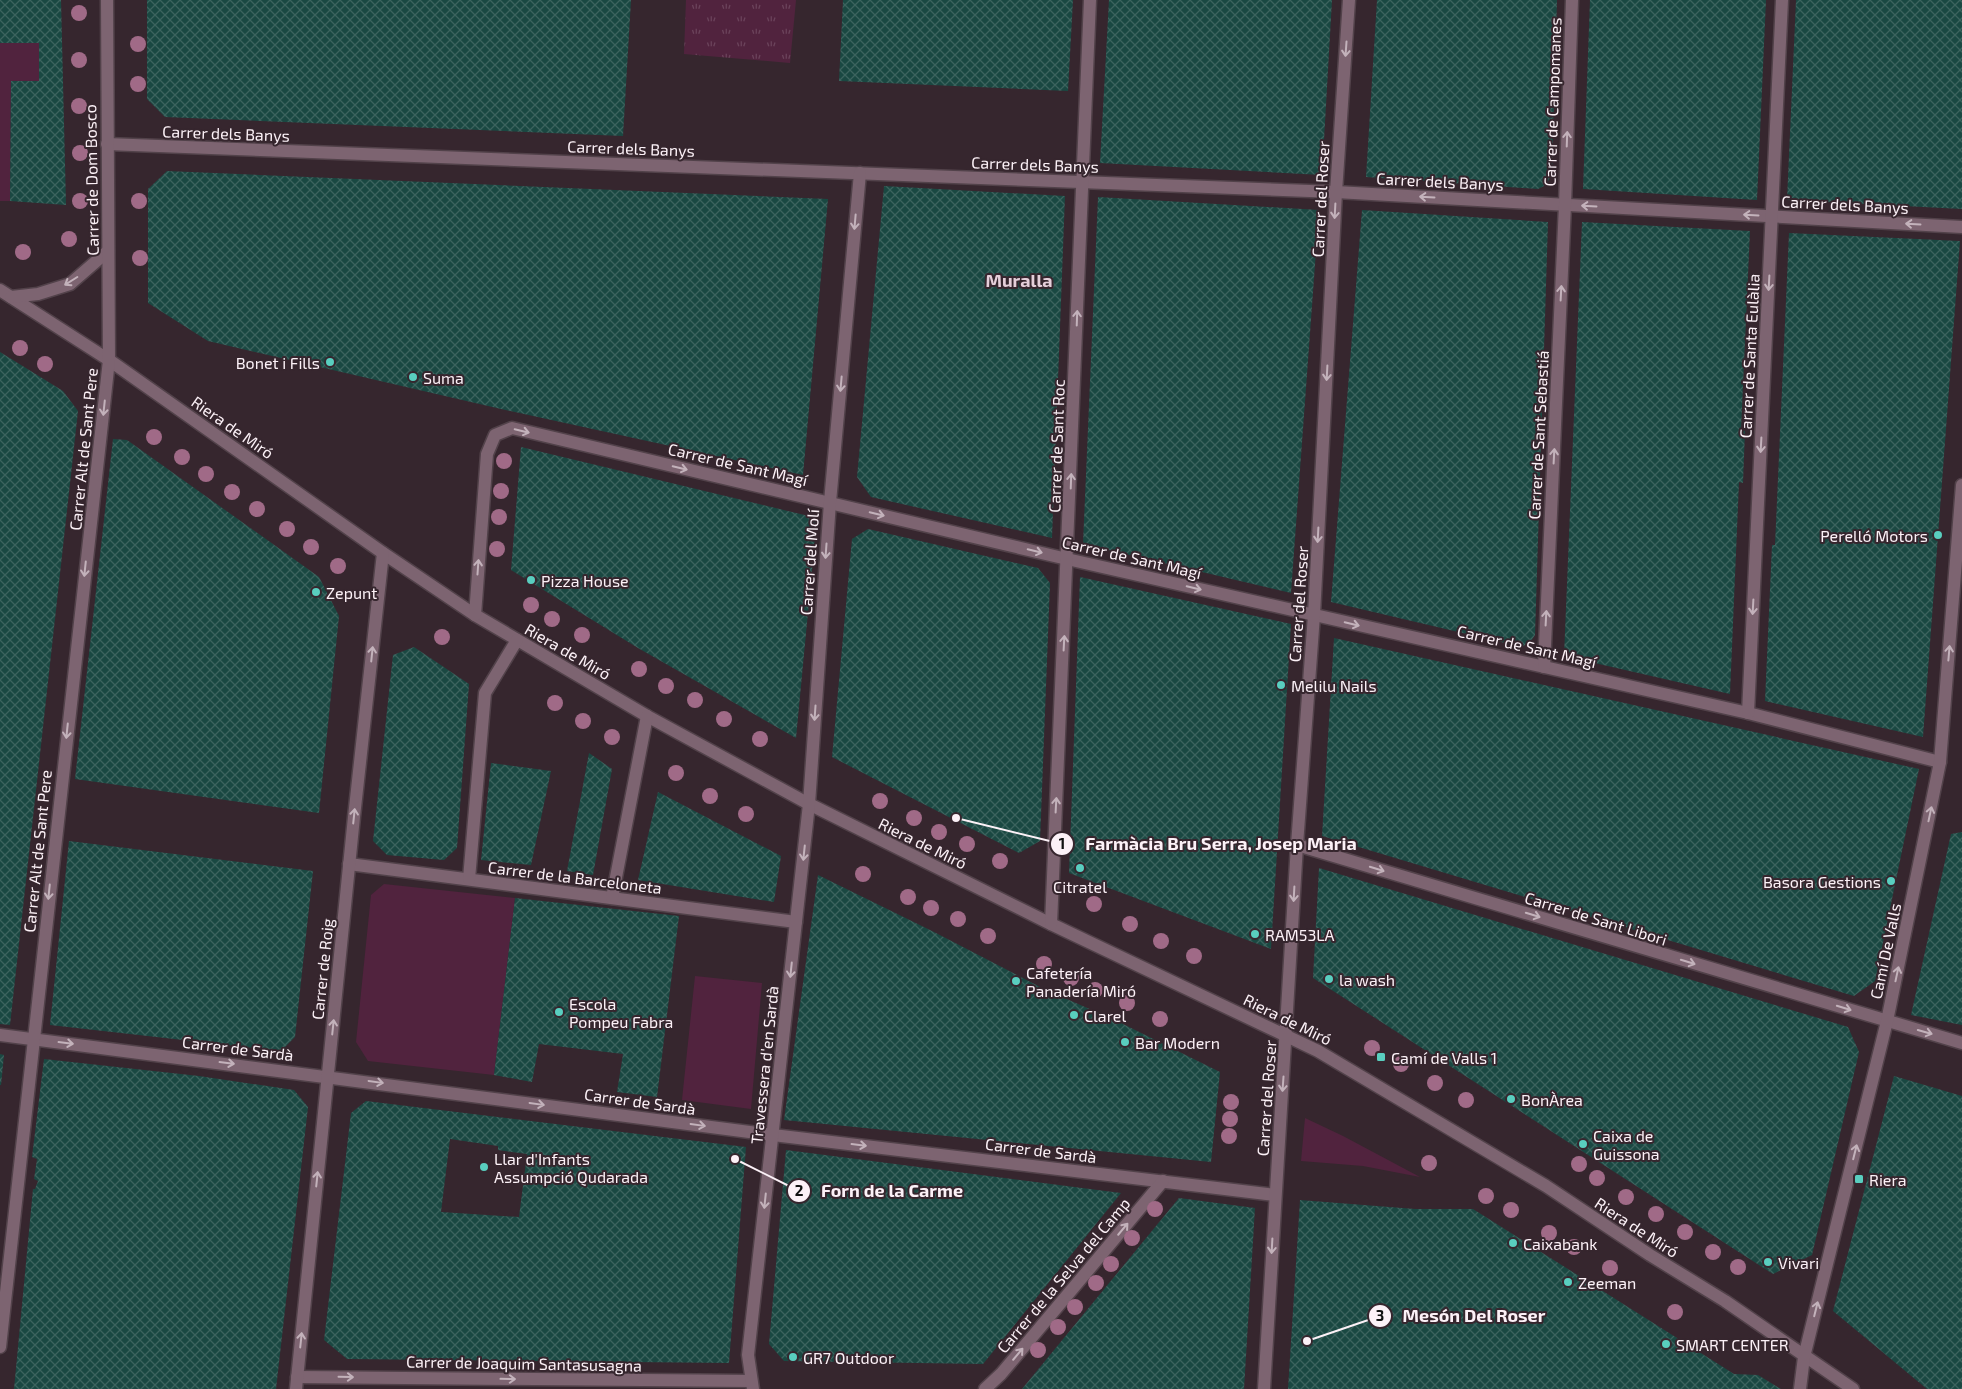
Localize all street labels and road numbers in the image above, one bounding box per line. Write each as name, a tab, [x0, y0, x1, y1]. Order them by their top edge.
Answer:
street label: Carrer de Campomanes	[1540, 17, 1564, 187]
street label: Carrer de Dom Bosco	[80, 104, 102, 256]
street label: Carrer dels Banys	[162, 121, 290, 145]
street label: Carrer dels Banys	[567, 136, 695, 160]
street label: Carrer del Roser	[1307, 140, 1333, 258]
street label: Carrer dels Banys	[971, 152, 1099, 176]
street label: Carrer dels Banys	[1376, 168, 1504, 194]
street label: Carrer dels Banys	[1781, 191, 1909, 217]
street label: Carrer de Santa Eulàlia	[1735, 273, 1763, 439]
street label: Carrer de Sant Sebastiá	[1524, 350, 1552, 520]
street label: Carrer Alt de Sant Pere	[65, 367, 101, 531]
street label: Carrer de Sant Roc	[1044, 379, 1068, 513]
street label: Riera de Miró	[188, 392, 278, 462]
street label: Carrer de Sant Magí	[666, 439, 811, 490]
street label: Carrer del Molí	[796, 507, 822, 616]
street label: Carrer de Sant Magí	[1060, 532, 1205, 583]
street label: Carrer del Roser	[1284, 545, 1312, 663]
street label: Riera de Miró	[522, 619, 614, 683]
street label: Carrer de Sant Magí	[1455, 621, 1600, 672]
street label: Carrer Alt de Sant Pere	[19, 769, 55, 933]
street label: Riera de Miró	[876, 813, 970, 873]
street label: Carrer de la Barceloneta	[487, 857, 663, 897]
street label: Carrer de Sant Libori	[1523, 887, 1669, 949]
street label: Camí De Valls	[1866, 901, 1904, 1001]
street label: Carrer de Roig	[307, 917, 337, 1021]
street label: Travessera d'en Sardà	[746, 985, 782, 1145]
street label: Riera de Miró	[1241, 989, 1335, 1049]
street label: Carrer de Sardà	[181, 1032, 295, 1064]
street label: Carrer del Roser	[1252, 1039, 1280, 1157]
street label: Carrer de Sardà	[583, 1084, 697, 1118]
street label: Carrer de Sardà	[984, 1134, 1098, 1166]
street label: Riera de Miró	[1592, 1193, 1682, 1261]
street label: Carrer de la Selva del Camp	[992, 1194, 1134, 1356]
street label: Carrer de Joaquim Santasusagna	[406, 1351, 642, 1375]

